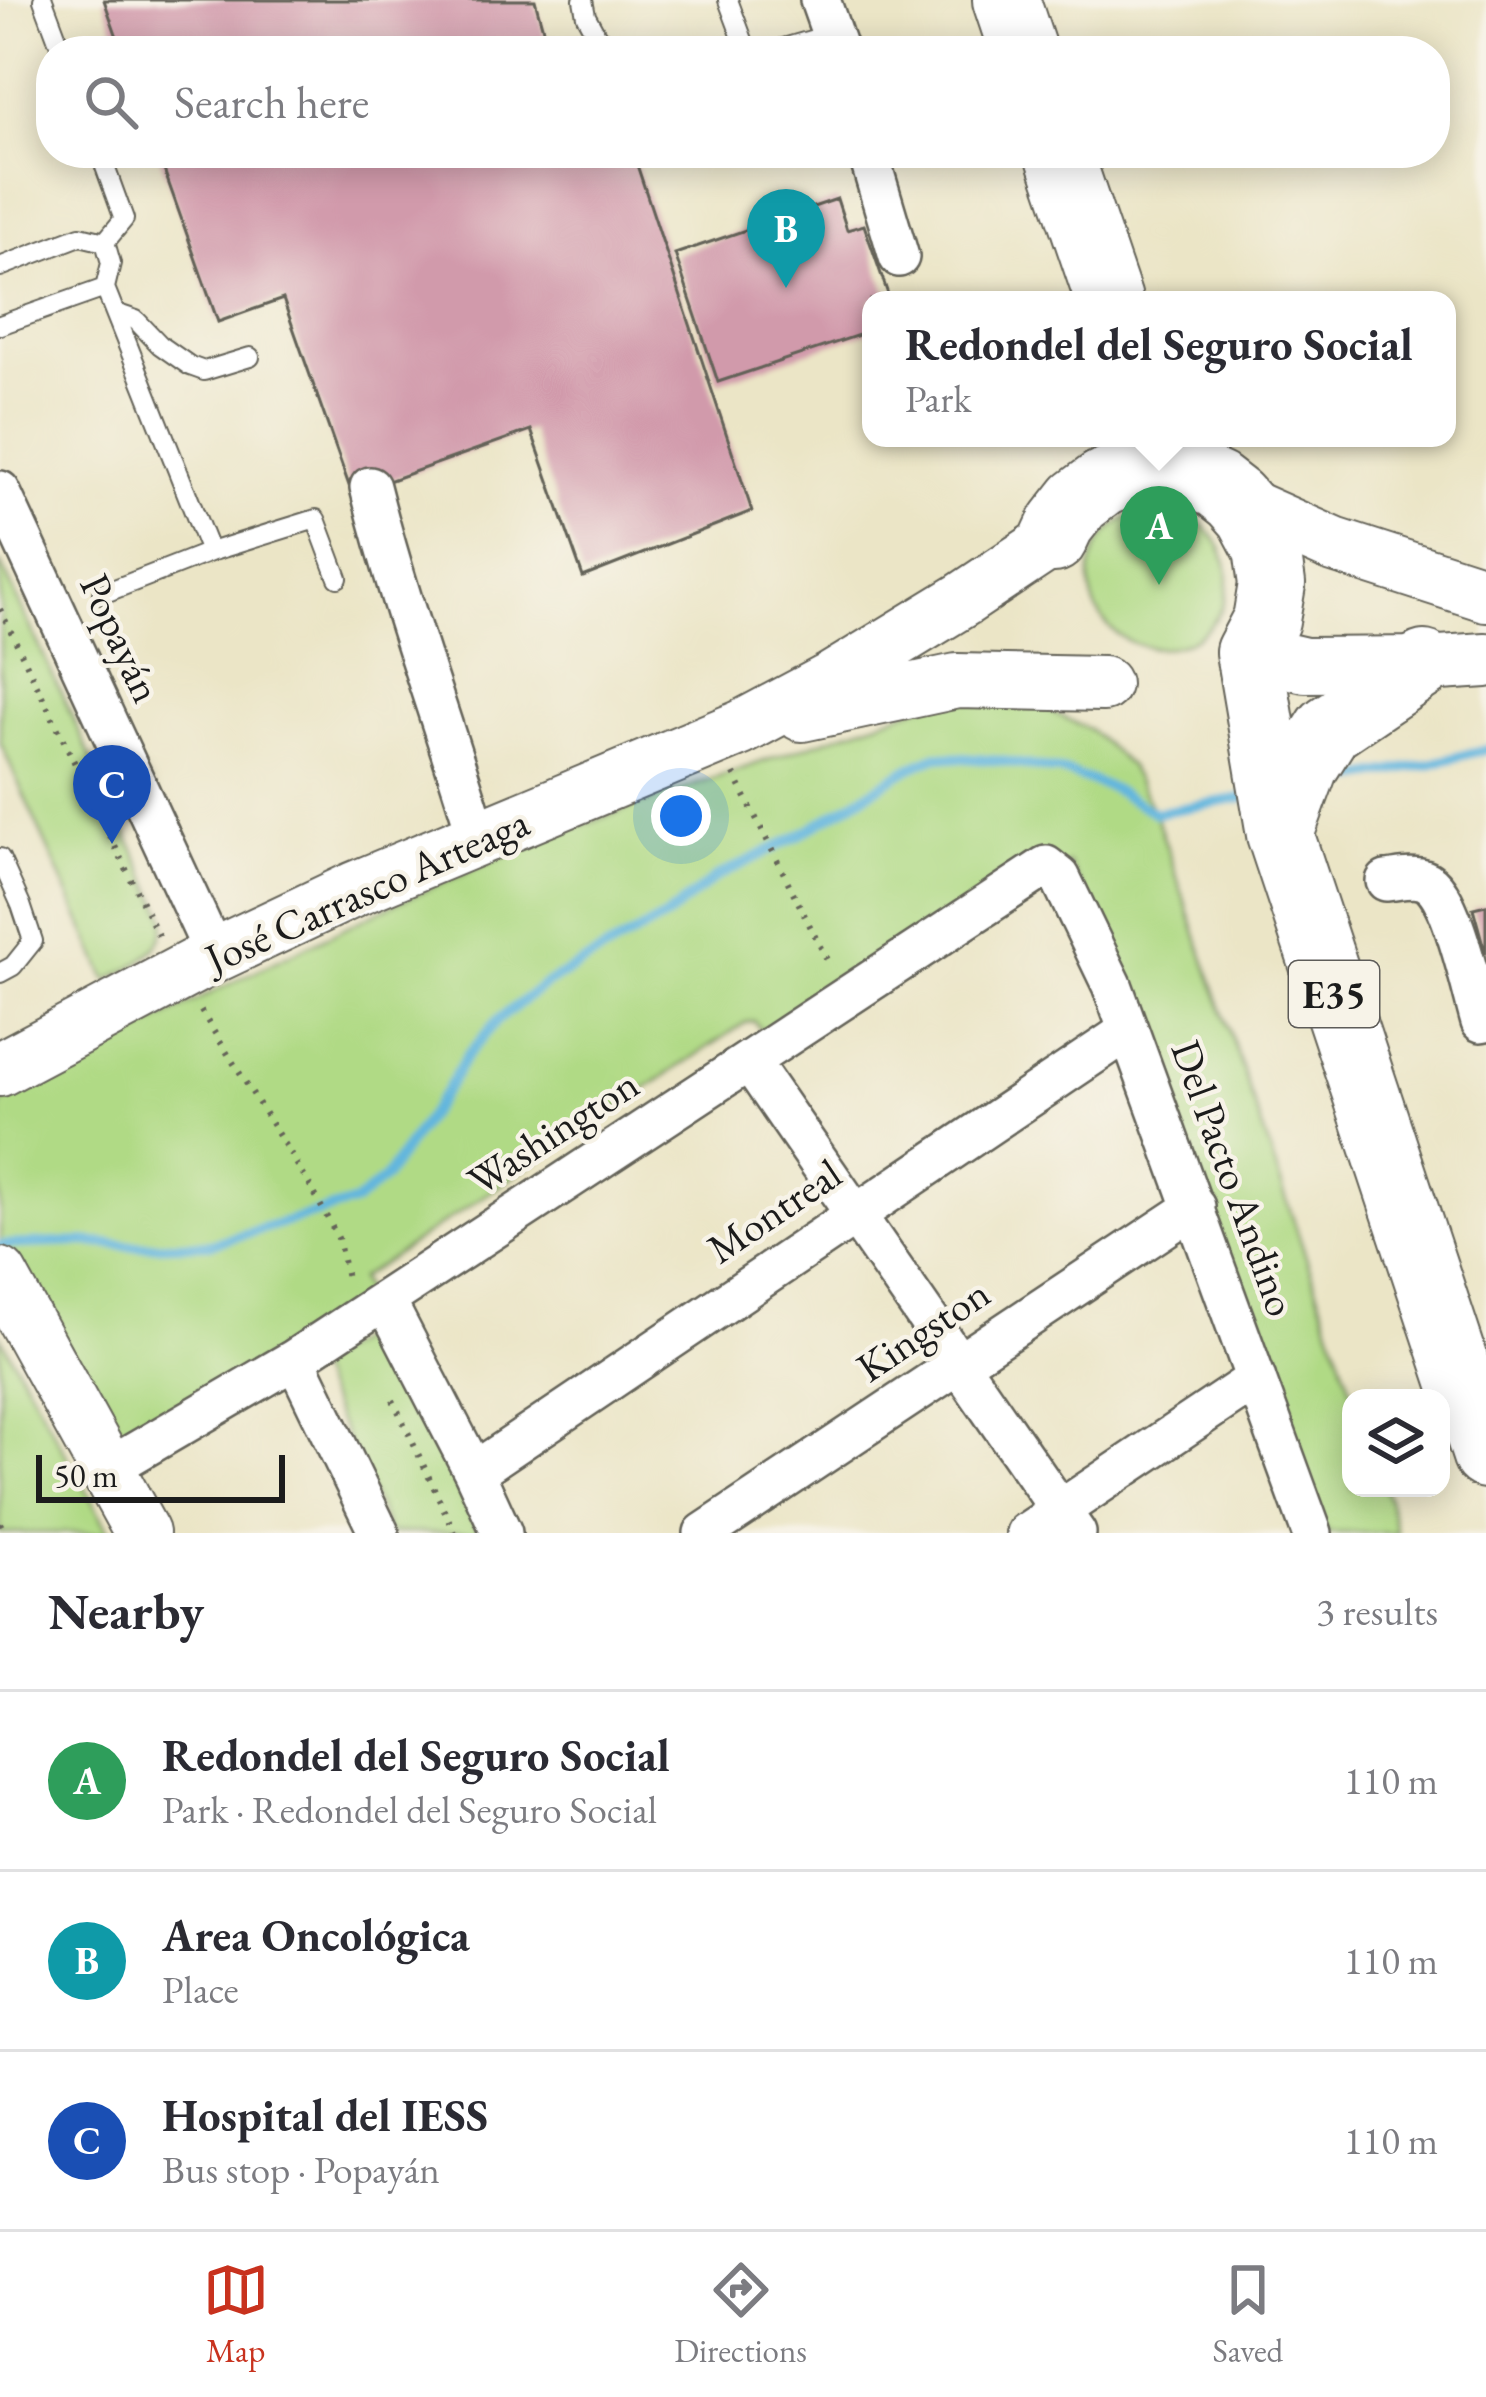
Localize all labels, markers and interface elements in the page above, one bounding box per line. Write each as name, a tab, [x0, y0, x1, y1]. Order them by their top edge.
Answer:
search box	[36, 36, 1450, 168]
icon: search	[78, 69, 144, 135]
text: Search here	[174, 73, 369, 131]
pin: B	[747, 189, 825, 288]
popup	[862, 291, 1456, 447]
text: Redondel del Seguro Social	[905, 315, 1413, 373]
text: Park	[905, 373, 972, 424]
pin: A	[1120, 486, 1198, 585]
street label: Popayán	[67, 565, 175, 711]
pin: C	[73, 745, 151, 844]
your location	[651, 786, 711, 846]
street label: José Carrasco Arteaga	[194, 794, 537, 987]
road number: E35	[1289, 961, 1379, 1027]
street label: Del Pacto Andino	[1159, 1033, 1309, 1323]
street label: Washington	[457, 1056, 649, 1208]
street label: Montreal	[696, 1146, 852, 1276]
street label: Kingston	[846, 1266, 1000, 1394]
map controls	[1342, 1389, 1450, 1497]
button: layers	[1342, 1389, 1450, 1497]
scale bar	[36, 1449, 285, 1502]
text: 50 m	[54, 1454, 118, 1497]
text: Nearby	[48, 1578, 204, 1644]
text: 3 results	[1316, 1586, 1438, 1637]
text: Redondel del Seguro Social	[162, 1726, 670, 1784]
text: A	[73, 1755, 101, 1806]
text: 110 m	[1344, 1755, 1438, 1806]
text: Park · Redondel del Seguro Social	[162, 1784, 657, 1835]
text: Area Oncológica	[162, 1906, 470, 1964]
text: B	[75, 1935, 99, 1986]
text: 110 m	[1344, 1935, 1438, 1986]
text: Place	[162, 1964, 239, 2015]
text: Hospital del IESS	[162, 2086, 488, 2144]
text: C	[73, 2115, 101, 2166]
text: 110 m	[1344, 2115, 1438, 2166]
text: Bus stop · Popayán	[162, 2144, 440, 2195]
tab: Map	[203, 2257, 269, 2372]
tab: Directions	[674, 2257, 807, 2372]
tab: Saved	[1213, 2257, 1283, 2372]

